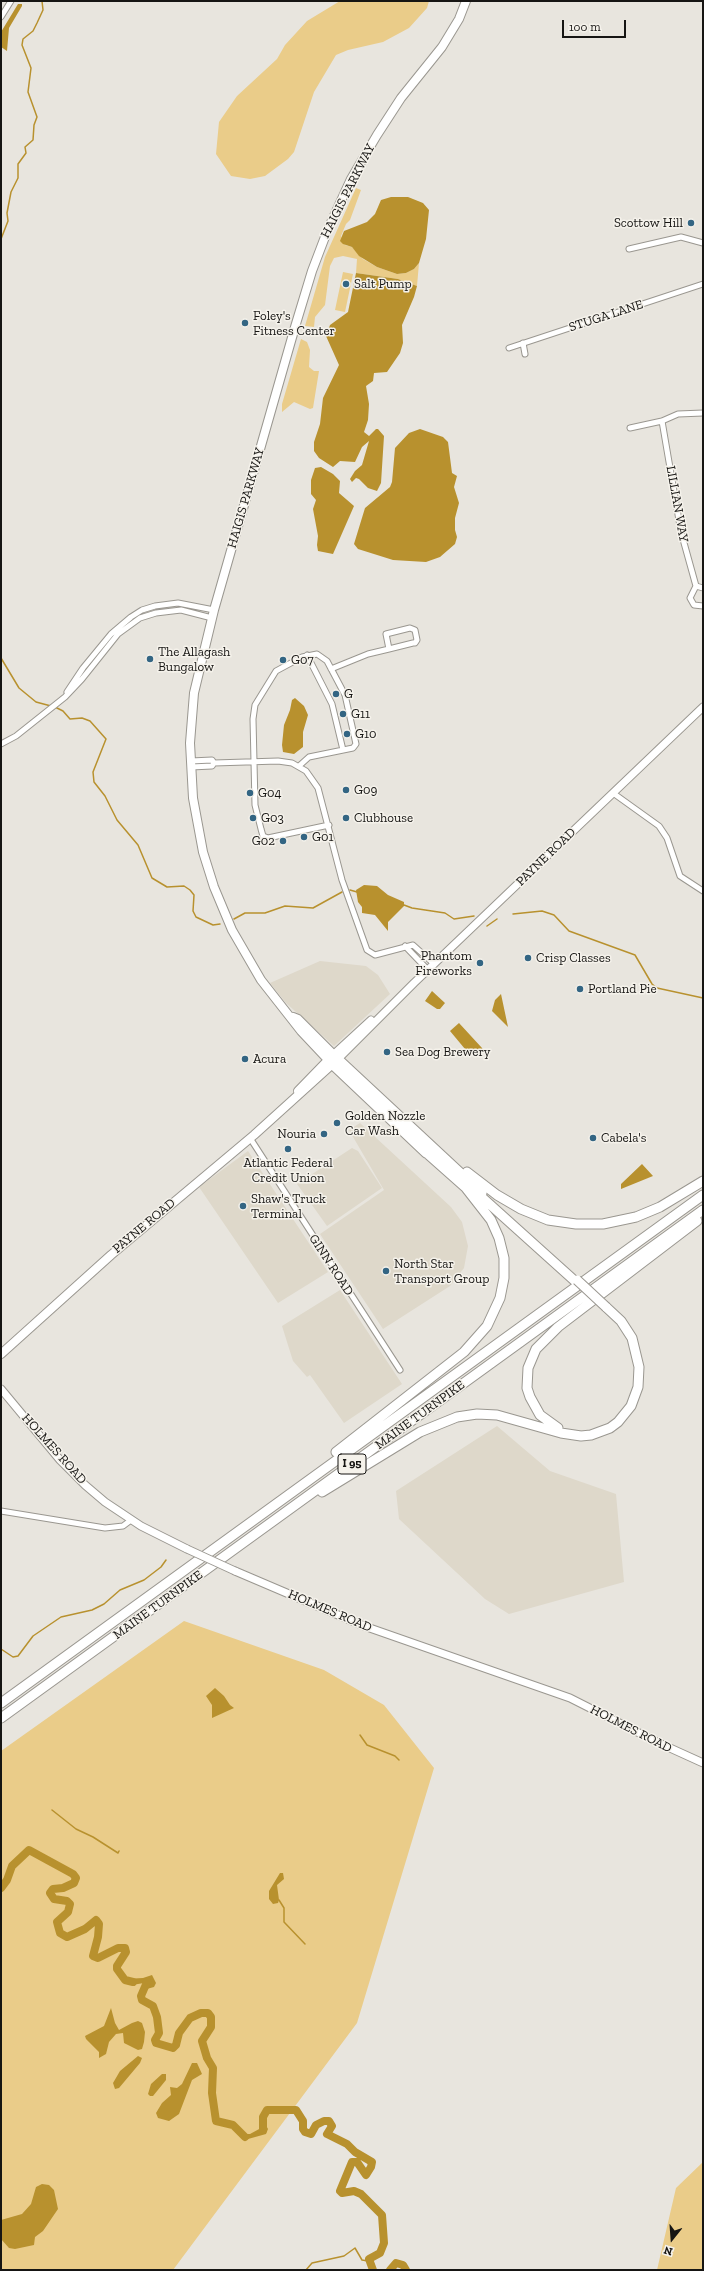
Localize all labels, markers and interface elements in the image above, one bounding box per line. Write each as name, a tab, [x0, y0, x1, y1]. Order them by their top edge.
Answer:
scale bar	[564, 12, 628, 38]
text: 100 m	[569, 20, 601, 34]
street label: HAIGIS PARKWAY	[318, 141, 378, 241]
place label: Scottow Hill	[614, 215, 683, 231]
marker: Scottow Hill	[686, 218, 696, 228]
place label: Salt Pump	[354, 276, 412, 292]
marker: Salt Pump	[341, 279, 351, 289]
street label: STUGA LANE	[567, 297, 645, 335]
place label: Foley's Fitness Center	[253, 308, 335, 339]
marker: Foley's Fitness Center	[240, 318, 250, 328]
street label: HAIGIS PARKWAY	[224, 446, 268, 550]
street label: LILLIAN WAY	[663, 465, 691, 543]
place label: The Allagash Bungalow	[158, 644, 230, 675]
place label: G07	[291, 652, 314, 668]
marker: The Allagash Bungalow	[145, 654, 155, 664]
marker: G07	[278, 655, 288, 665]
place label: G	[344, 686, 353, 702]
marker: G	[331, 689, 341, 699]
place label: G11	[351, 706, 370, 722]
marker: G11	[338, 709, 348, 719]
place label: G10	[355, 726, 376, 742]
marker: G10	[342, 729, 352, 739]
place label: G09	[354, 782, 377, 798]
place label: G04	[258, 785, 281, 801]
marker: G09	[341, 785, 351, 795]
marker: G04	[245, 788, 255, 798]
place label: G03	[261, 810, 284, 826]
place label: Clubhouse	[354, 810, 413, 826]
marker: G03	[248, 813, 258, 823]
marker: Clubhouse	[341, 813, 351, 823]
street label: PAYNE ROAD	[513, 825, 579, 889]
place label: G01	[312, 829, 333, 845]
marker: G01	[299, 832, 309, 842]
place label: G02	[252, 833, 275, 849]
marker: G02	[278, 836, 288, 846]
place label: Phantom Fireworks	[415, 948, 472, 979]
place label: Crisp Classes	[536, 950, 611, 966]
marker: Crisp Classes	[523, 953, 533, 963]
marker: Phantom Fireworks	[475, 958, 485, 968]
place label: Portland Pie	[588, 981, 657, 997]
marker: Portland Pie	[575, 984, 585, 994]
place label: Sea Dog Brewery	[395, 1044, 491, 1060]
marker: Sea Dog Brewery	[382, 1047, 392, 1057]
place label: Acura	[253, 1051, 286, 1067]
marker: Acura	[240, 1054, 250, 1064]
place label: Golden Nozzle Car Wash	[345, 1108, 425, 1139]
marker: Golden Nozzle Car Wash	[332, 1118, 342, 1128]
place label: Nouria	[277, 1126, 316, 1142]
marker: Nouria	[319, 1129, 329, 1139]
place label: Cabela's	[601, 1130, 646, 1146]
marker: Cabela's	[588, 1133, 598, 1143]
marker: Atlantic Federal Credit Union	[283, 1144, 293, 1154]
place label: Atlantic Federal Credit Union	[243, 1155, 333, 1186]
place label: Shaw's Truck Terminal	[251, 1191, 326, 1222]
street label: PAYNE ROAD	[109, 1195, 179, 1257]
marker: Shaw's Truck Terminal	[238, 1201, 248, 1211]
street label: GINN ROAD	[305, 1231, 357, 1299]
place label: North Star Transport Group	[394, 1256, 489, 1287]
marker: North Star Transport Group	[381, 1266, 391, 1276]
street label: MAINE TURNPIKE	[372, 1377, 468, 1453]
street label: HOLMES ROAD	[18, 1410, 90, 1488]
road number: I 95	[338, 1454, 366, 1474]
street label: MAINE TURNPIKE	[110, 1567, 206, 1643]
street label: HOLMES ROAD	[286, 1586, 374, 1636]
street label: HOLMES ROAD	[588, 1702, 674, 1756]
north arrow	[652, 2219, 692, 2259]
text: N	[662, 2244, 674, 2258]

